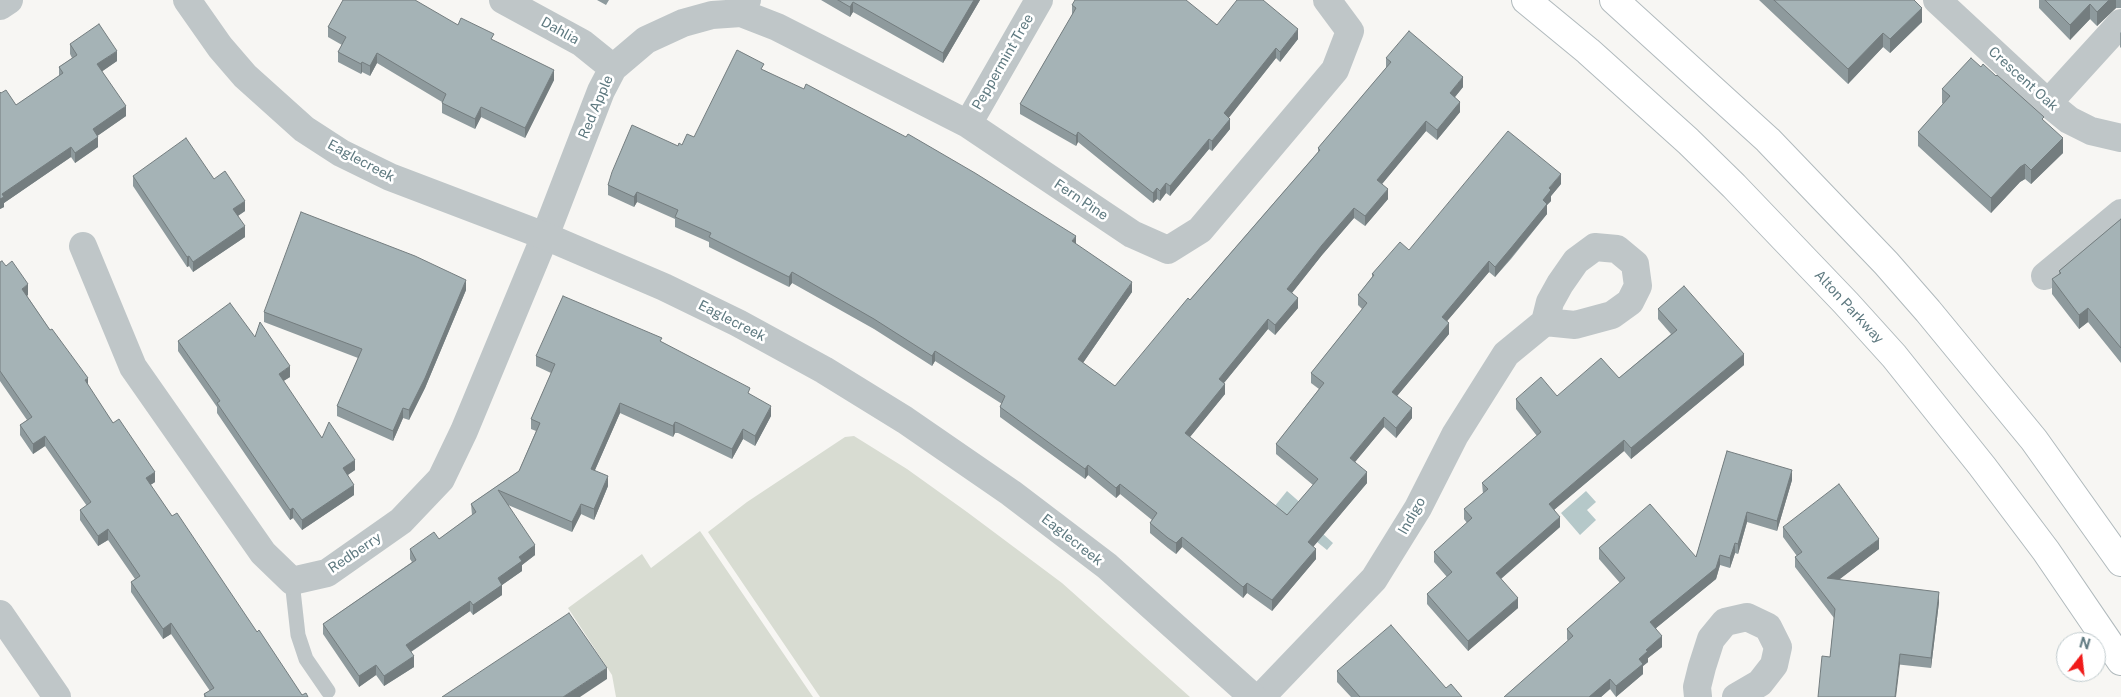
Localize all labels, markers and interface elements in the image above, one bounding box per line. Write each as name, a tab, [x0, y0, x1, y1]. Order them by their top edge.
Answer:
street label: Peppermint Tree	[969, 11, 1037, 113]
street label: Dahlia	[538, 14, 582, 48]
street label: Crescent Oak	[1985, 43, 2061, 115]
street label: Red Apple	[575, 73, 617, 141]
street label: Eaglecreek	[325, 136, 397, 186]
street label: Fern Pine	[1051, 176, 1111, 224]
street label: Alton Parkway	[1811, 267, 1887, 347]
street label: Eaglecreek	[695, 297, 769, 345]
street label: Indigo	[1395, 494, 1429, 538]
street label: Eaglecreek	[1038, 511, 1106, 569]
street label: Redberry	[325, 529, 385, 577]
north arrow	[2056, 632, 2106, 682]
text: N	[2077, 634, 2092, 653]

